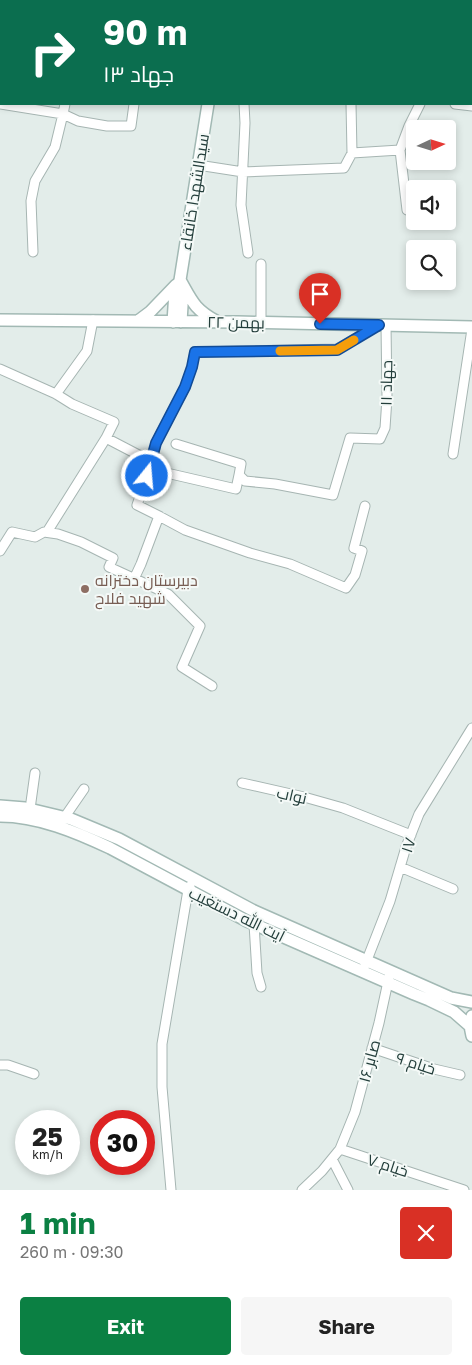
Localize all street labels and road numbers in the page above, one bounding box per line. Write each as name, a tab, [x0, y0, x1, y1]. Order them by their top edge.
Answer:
street label: سیدالشهدا خانقاء	[175, 132, 214, 252]
street label: ۲۲ بهمن	[207, 311, 265, 334]
street label: جهاد ۱۱	[376, 360, 397, 406]
street label: نواب	[275, 782, 309, 808]
street label: ۱۷	[396, 835, 420, 855]
street label: آیت الله دستغیب	[186, 882, 289, 946]
street label: صابر ۱۶	[354, 1037, 384, 1085]
street label: خیام ۹	[393, 1047, 438, 1081]
street label: خیام ۷	[364, 1149, 411, 1183]

